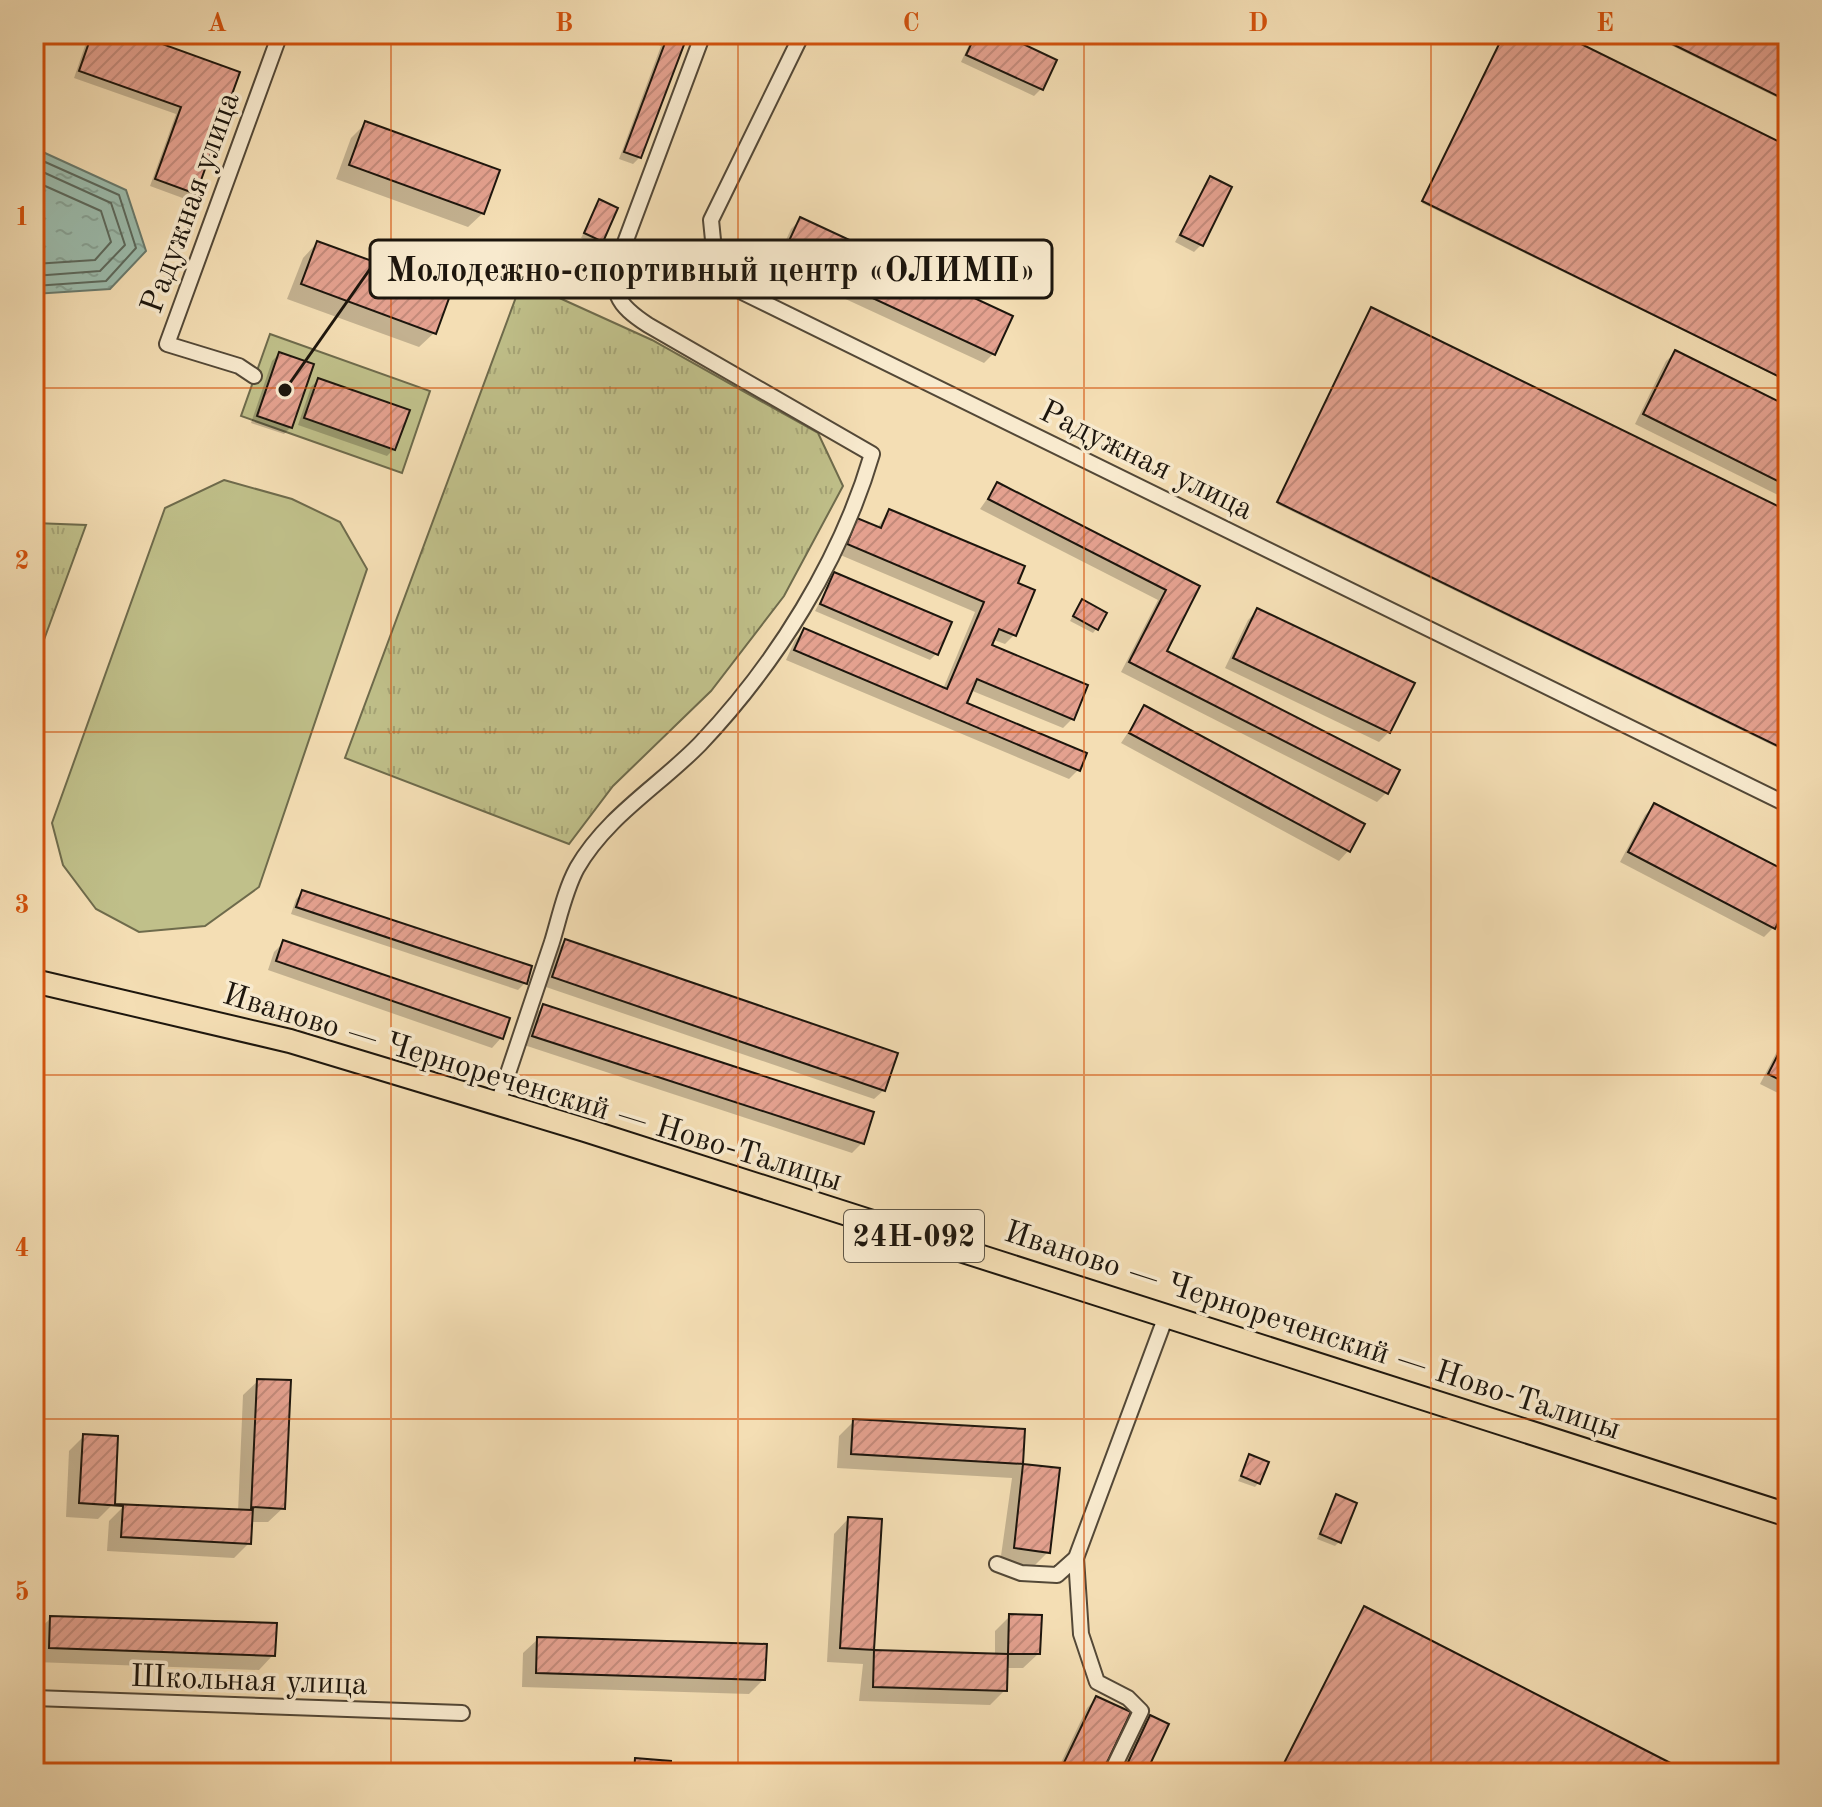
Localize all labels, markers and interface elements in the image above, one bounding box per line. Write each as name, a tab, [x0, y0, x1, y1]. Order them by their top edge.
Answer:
text: A	[207, 11, 227, 37]
text: B	[555, 11, 573, 37]
text: C	[902, 11, 920, 37]
text: D	[1248, 11, 1268, 37]
text: E	[1596, 11, 1614, 37]
street label: Радужная улица	[137, 88, 247, 318]
text: 1	[14, 205, 30, 231]
callout: Молодежно-спортивный центр «ОЛИМП»	[370, 240, 1052, 298]
text: Молодежно-спортивный центр «ОЛИМП»	[386, 255, 1036, 289]
street label: Радужная улица	[1034, 396, 1258, 527]
text: 2	[14, 549, 30, 575]
text: 3	[14, 893, 30, 919]
street label: Иваново — Чернореченский — Ново-Талицы	[219, 979, 845, 1199]
road number: 24Н-092	[844, 1210, 984, 1262]
street label: Иваново — Чернореченский — Ново-Талицы	[1000, 1217, 1624, 1447]
text: 4	[14, 1236, 30, 1262]
text: 5	[14, 1580, 30, 1606]
street label: Школьная улица	[130, 1662, 368, 1702]

